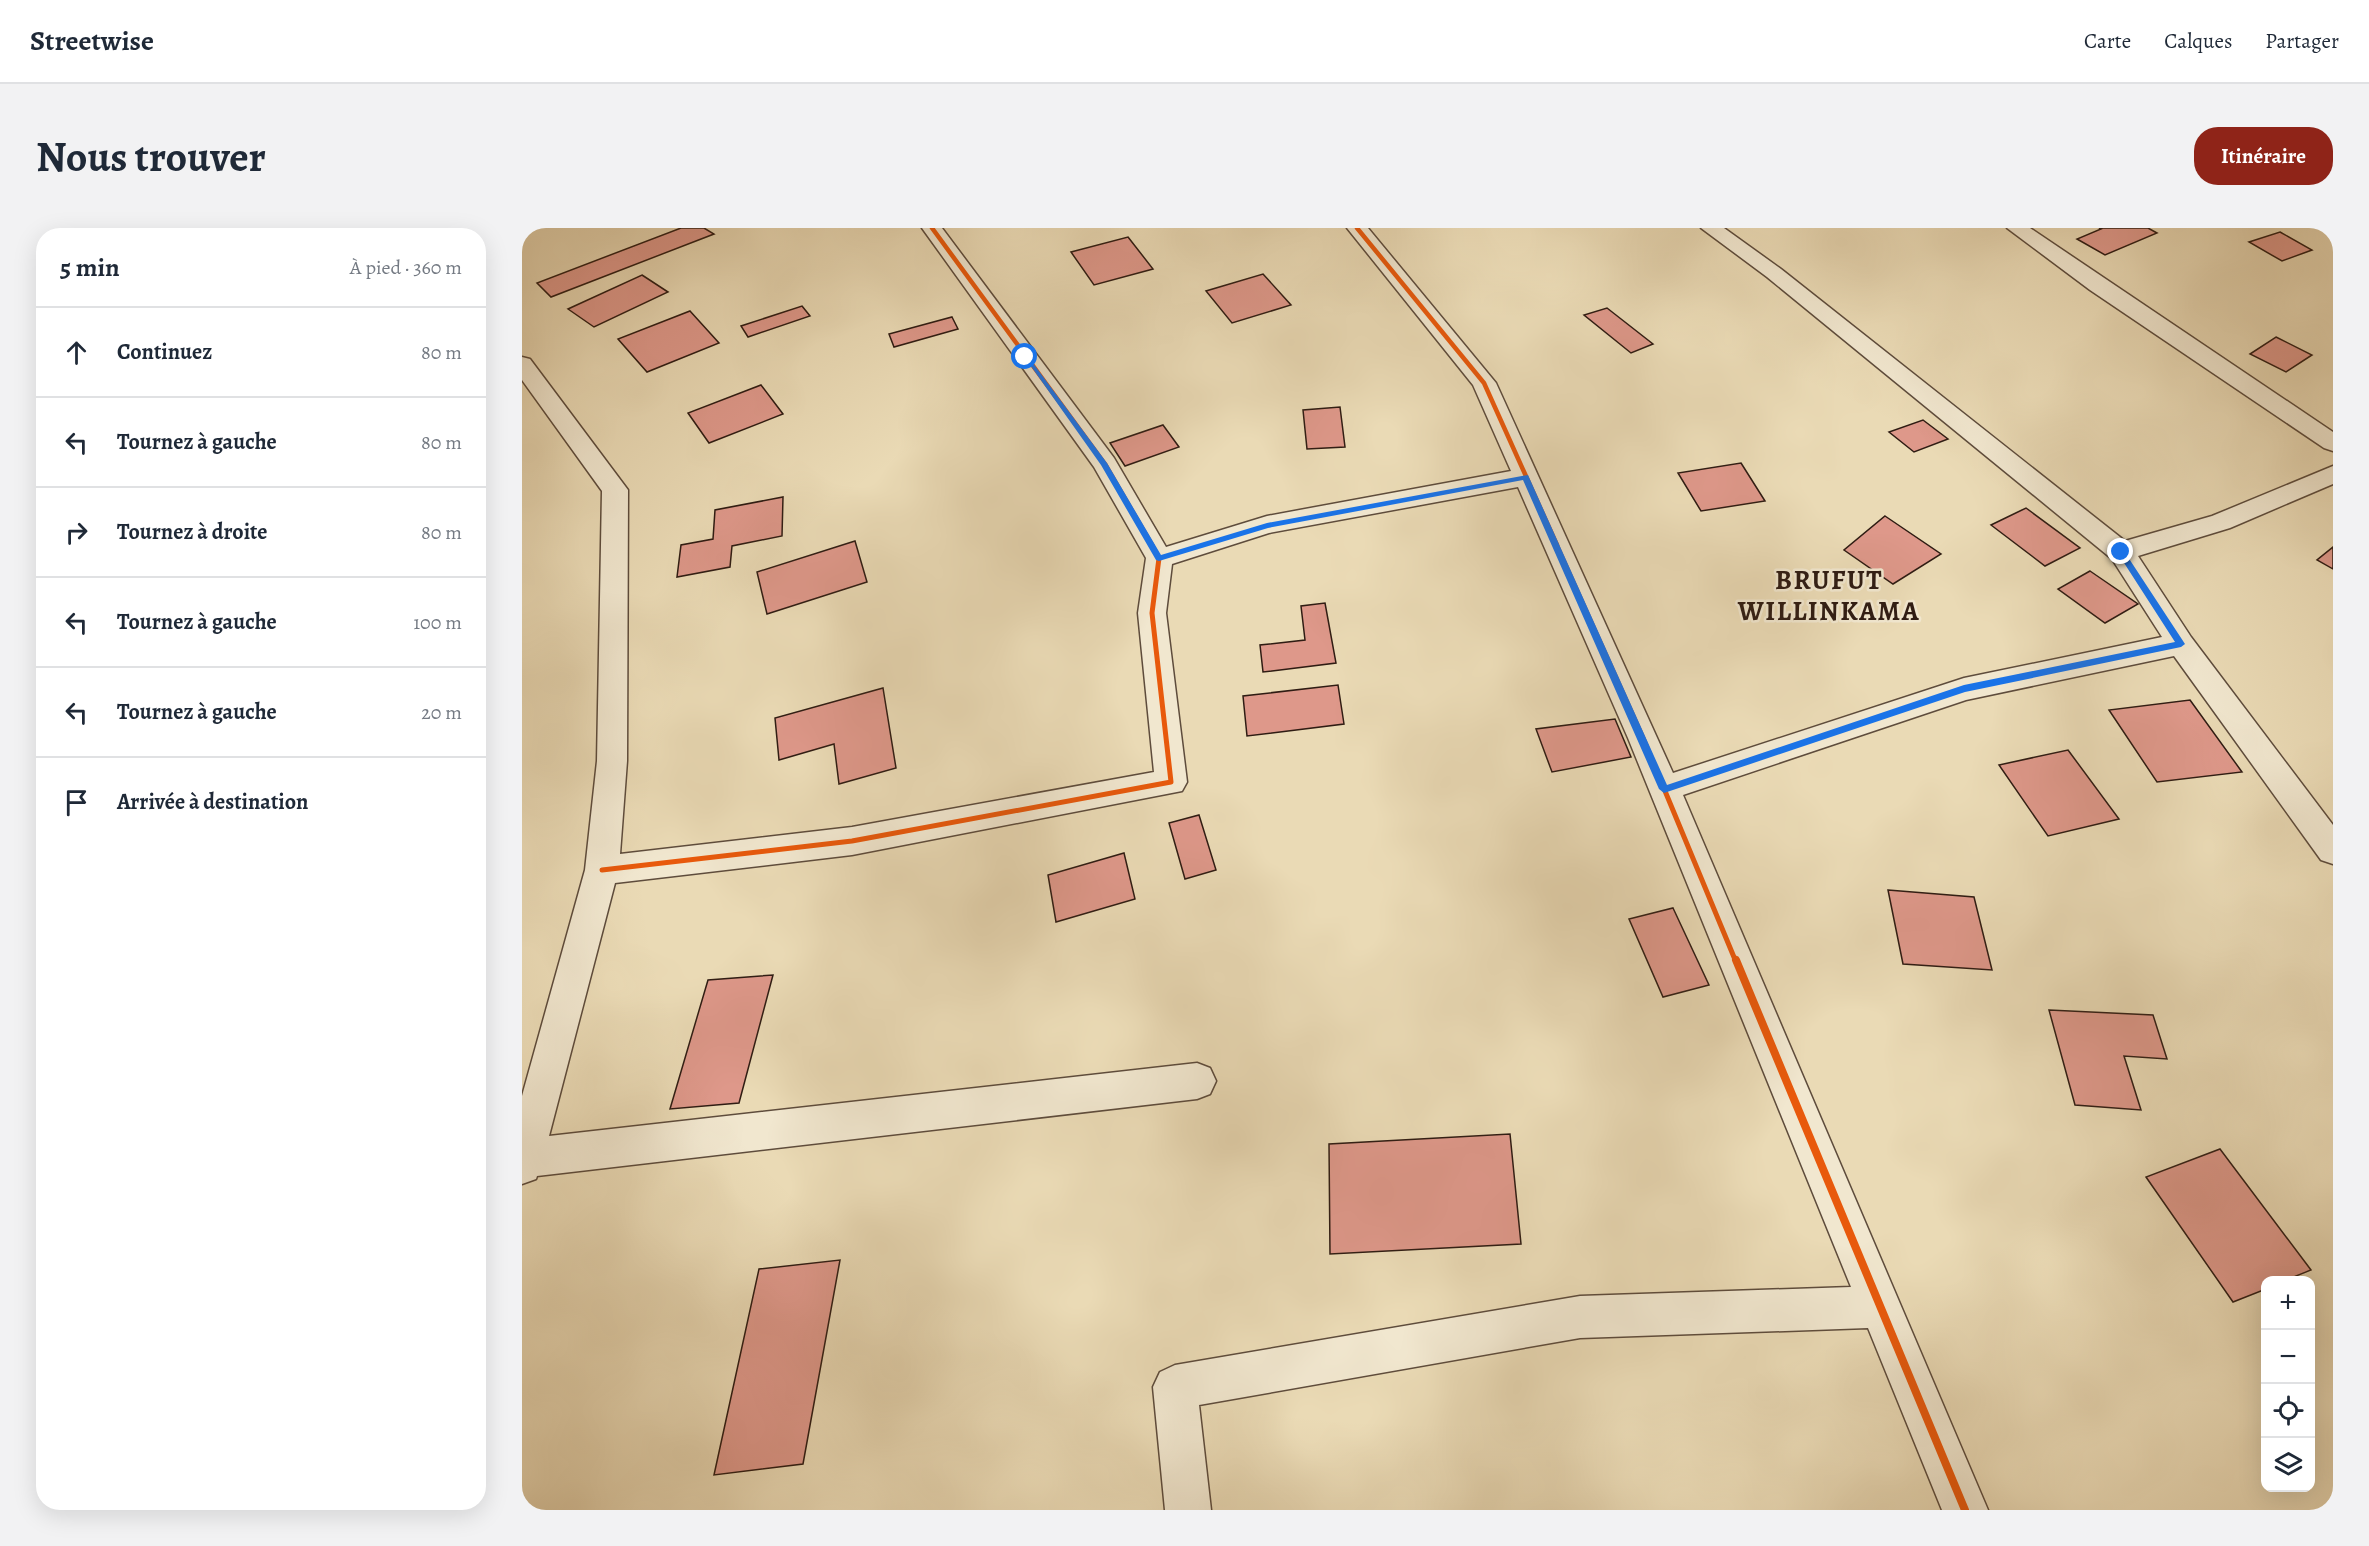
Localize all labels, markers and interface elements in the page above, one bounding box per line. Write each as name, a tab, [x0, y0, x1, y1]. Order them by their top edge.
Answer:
text: Streetwise	[30, 22, 154, 60]
text: Carte	[2084, 27, 2131, 55]
text: Calques	[2164, 27, 2232, 55]
text: Partager	[2265, 27, 2339, 55]
button: Itinéraire	[2194, 127, 2333, 185]
text: Nous trouver	[36, 128, 266, 185]
text: 5 min	[60, 250, 120, 285]
text: À pied · 360 m	[350, 254, 462, 281]
icon: ahead	[60, 336, 93, 369]
text: Continuez	[117, 337, 212, 367]
text: 80 m	[421, 339, 462, 366]
route start	[1011, 343, 1037, 369]
icon: left	[60, 426, 93, 459]
text: Tournez à gauche	[117, 427, 277, 457]
text: 80 m	[421, 429, 462, 456]
icon: right	[60, 516, 93, 549]
text: Tournez à droite	[117, 517, 268, 547]
text: 80 m	[421, 519, 462, 546]
route end	[2107, 538, 2133, 564]
district label: BRUFUT WILLINKAMA	[1737, 562, 1920, 629]
icon: left	[60, 606, 93, 639]
text: Tournez à gauche	[117, 607, 277, 637]
text: 100 m	[413, 609, 462, 636]
icon: left	[60, 696, 93, 729]
text: Tournez à gauche	[117, 697, 277, 727]
text: 20 m	[421, 699, 462, 726]
icon: arrive	[60, 786, 93, 819]
text: Arrivée à destination	[117, 787, 308, 817]
map controls	[2261, 1276, 2315, 1492]
button: +	[2261, 1276, 2315, 1330]
button: −	[2261, 1330, 2315, 1384]
button: locate	[2261, 1384, 2315, 1438]
button: layers	[2261, 1438, 2315, 1492]

